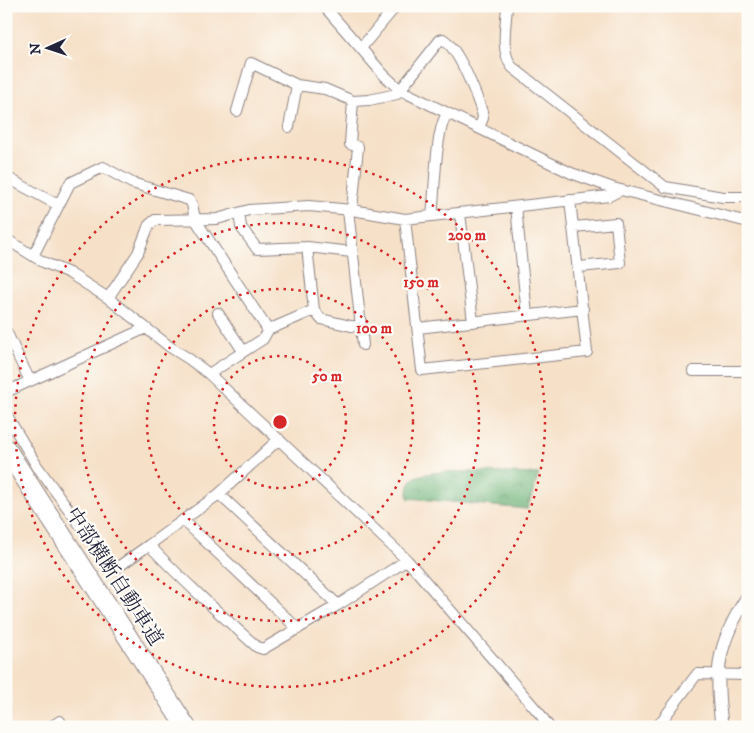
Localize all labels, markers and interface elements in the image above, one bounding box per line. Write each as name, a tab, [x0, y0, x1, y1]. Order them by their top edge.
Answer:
north arrow	[22, 22, 72, 72]
text: N	[27, 42, 45, 55]
text: 200 m	[448, 226, 487, 245]
text: 150 m	[403, 273, 439, 292]
text: 100 m	[356, 319, 393, 338]
text: 50 m	[311, 367, 343, 386]
centre of rings	[271, 413, 289, 431]
street label: 中部横断自動車道	[60, 503, 168, 651]

